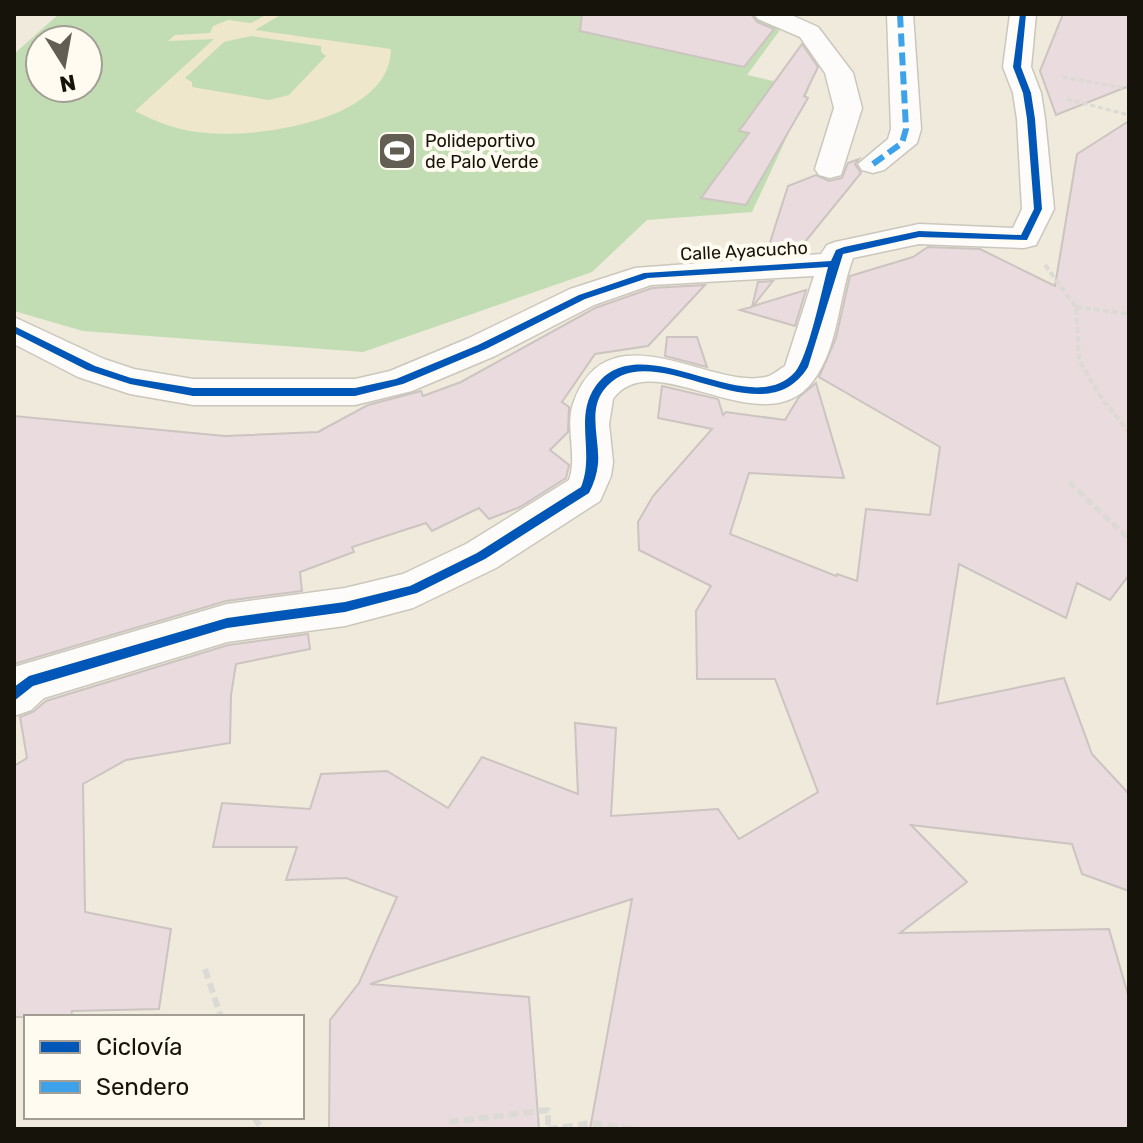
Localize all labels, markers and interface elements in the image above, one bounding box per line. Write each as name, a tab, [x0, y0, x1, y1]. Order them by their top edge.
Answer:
north arrow	[24, 24, 104, 104]
text: N	[57, 68, 78, 98]
sports icon: Polideportivo de Palo Verde	[376, 130, 418, 172]
place label: Polideportivo de Palo Verde	[425, 130, 539, 173]
street label: Calle Ayacucho	[680, 237, 808, 265]
legend	[24, 1015, 304, 1119]
text: Ciclovía	[96, 1033, 183, 1061]
text: Sendero	[96, 1073, 189, 1101]

